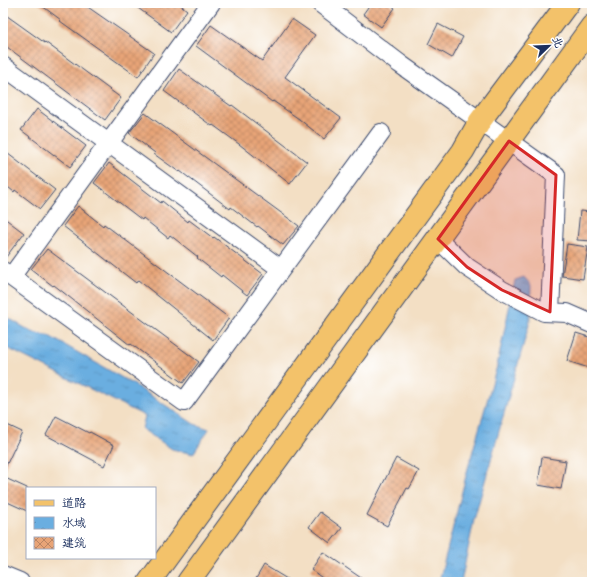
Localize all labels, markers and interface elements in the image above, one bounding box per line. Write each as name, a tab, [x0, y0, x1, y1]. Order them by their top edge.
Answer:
north arrow	[529, 26, 569, 66]
text: 北	[550, 35, 566, 50]
legend	[26, 487, 156, 559]
text: 道路	[62, 496, 86, 510]
text: 水域	[62, 516, 86, 530]
text: 建筑	[62, 536, 86, 550]

